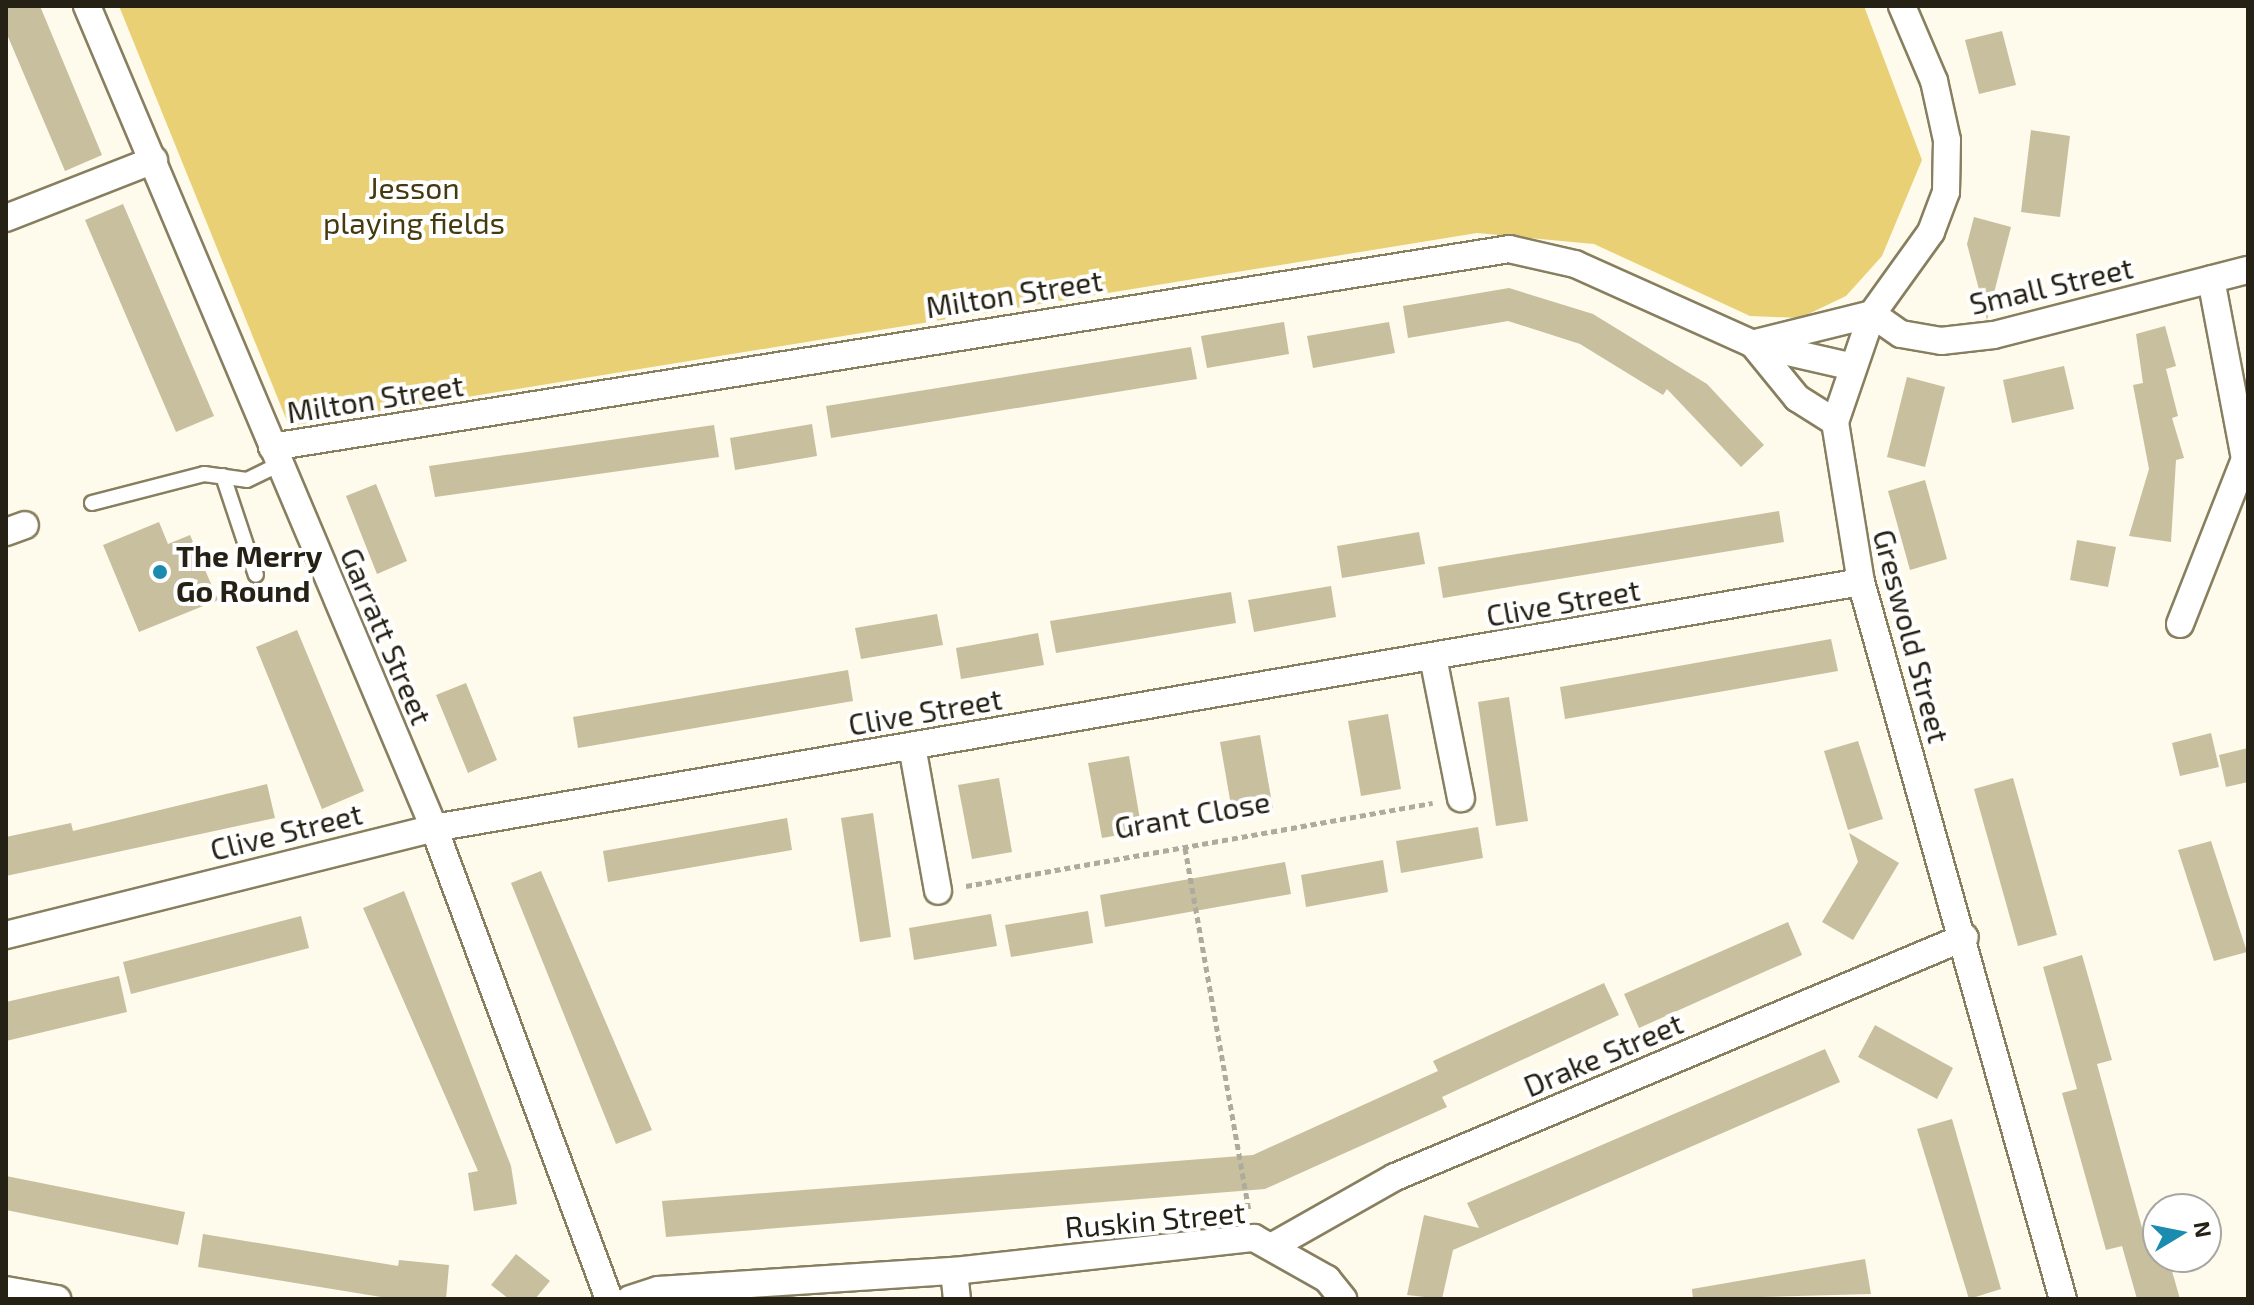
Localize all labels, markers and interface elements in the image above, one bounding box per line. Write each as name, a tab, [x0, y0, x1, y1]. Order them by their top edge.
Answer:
park label: Jesson playing fields	[323, 169, 505, 240]
street label: Small Street	[1965, 249, 2137, 321]
street label: Milton Street	[923, 261, 1105, 325]
street label: Milton Street	[284, 366, 466, 430]
street label: Greswold Street	[1866, 525, 1958, 747]
place label: The Merry Go Round	[176, 537, 322, 608]
street label: Garratt Street	[334, 542, 440, 730]
marker: The Merry Go Round	[151, 563, 169, 581]
street label: Clive Street	[1483, 571, 1643, 633]
street label: Clive Street	[845, 680, 1005, 742]
street label: Grant Close	[1111, 783, 1273, 845]
street label: Clive Street	[206, 795, 366, 867]
street label: Drake Street	[1518, 1004, 1688, 1104]
street label: Ruskin Street	[1063, 1193, 1247, 1245]
north arrow	[2142, 1193, 2222, 1273]
text: N	[2189, 1219, 2218, 1239]

